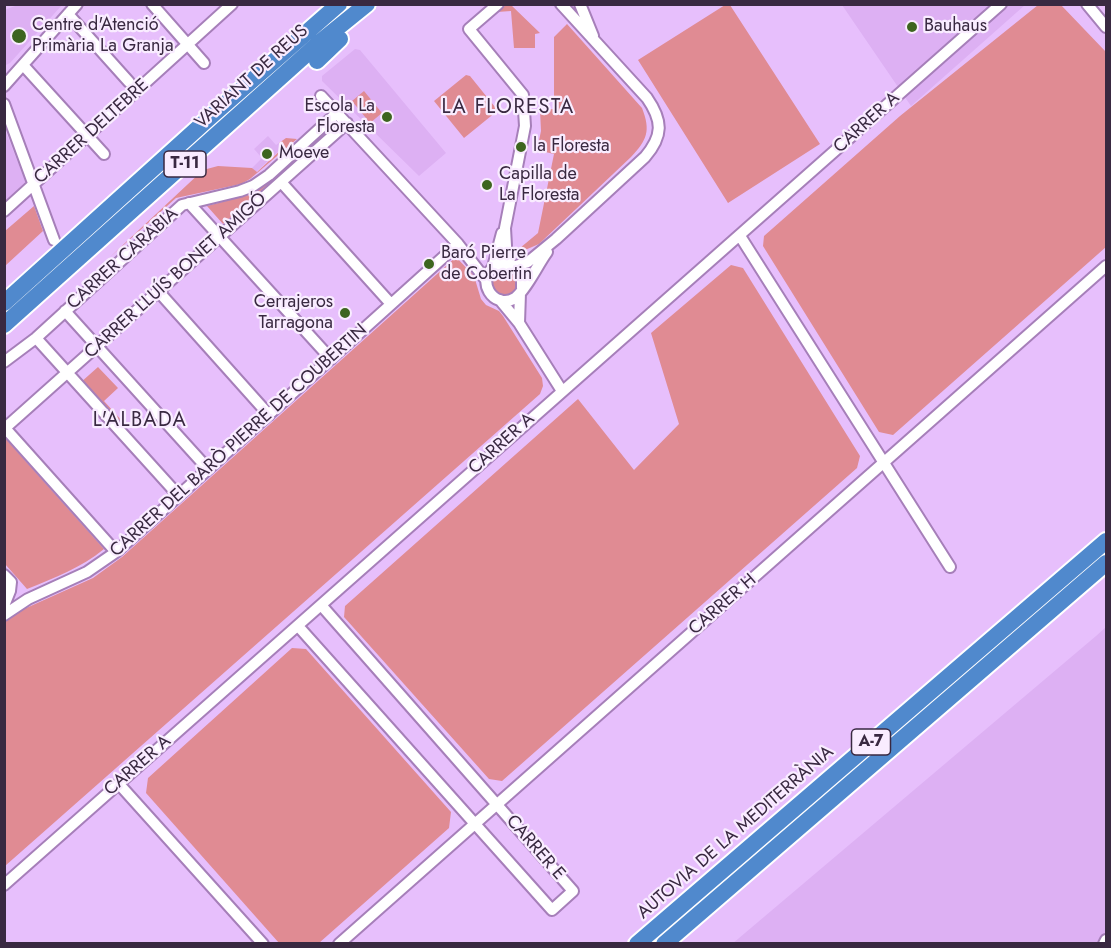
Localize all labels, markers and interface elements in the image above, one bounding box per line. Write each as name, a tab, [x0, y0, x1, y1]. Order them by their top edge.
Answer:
place label: Centre d'Atenció Primària La Granja	[32, 15, 174, 57]
place label: Bauhaus	[924, 16, 987, 38]
marker: Bauhaus	[905, 20, 919, 34]
street label: VARIANT DE REUS	[191, 21, 313, 133]
marker: Centre d'Atenció Primària La Granja	[10, 27, 28, 45]
street label: CARRER DELTEBRE	[30, 75, 154, 189]
street label: CARRER A	[830, 88, 904, 158]
place label: Escola La Floresta	[304, 96, 375, 138]
district label: LA FLORESTA	[441, 96, 575, 120]
marker: Escola La Floresta	[380, 110, 394, 124]
place label: la Floresta	[533, 136, 610, 158]
marker: la Floresta	[514, 140, 528, 154]
place label: Moeve	[279, 143, 329, 165]
marker: Moeve	[260, 147, 274, 161]
road number: T-11	[164, 151, 206, 177]
place label: Capilla de La Floresta	[499, 164, 580, 207]
marker: Capilla de La Floresta	[480, 178, 494, 192]
street label: CARRER LLUÍS BONET AMIGÓ	[81, 188, 271, 364]
street label: CARRER CARABIA	[63, 204, 183, 314]
place label: Baró Pierre de Cobertin	[441, 243, 532, 286]
marker: Baró Pierre de Cobertin	[422, 257, 436, 271]
place label: Cerrajeros Tarragona	[254, 292, 333, 334]
marker: Cerrajeros Tarragona	[338, 306, 352, 320]
street label: CARRER DEL BARÒ PIERRE DE COUBERTIN	[106, 320, 372, 562]
district label: L'ALBADA	[93, 409, 187, 433]
street label: CARRER A	[465, 409, 539, 479]
street label: CARRER H	[685, 570, 761, 640]
road number: A-7	[852, 729, 890, 755]
street label: CARRER A	[100, 731, 176, 801]
street label: AUTOVIA DE LA MEDITERRÀNIA	[633, 742, 839, 924]
street label: CARRER E	[501, 811, 569, 885]

